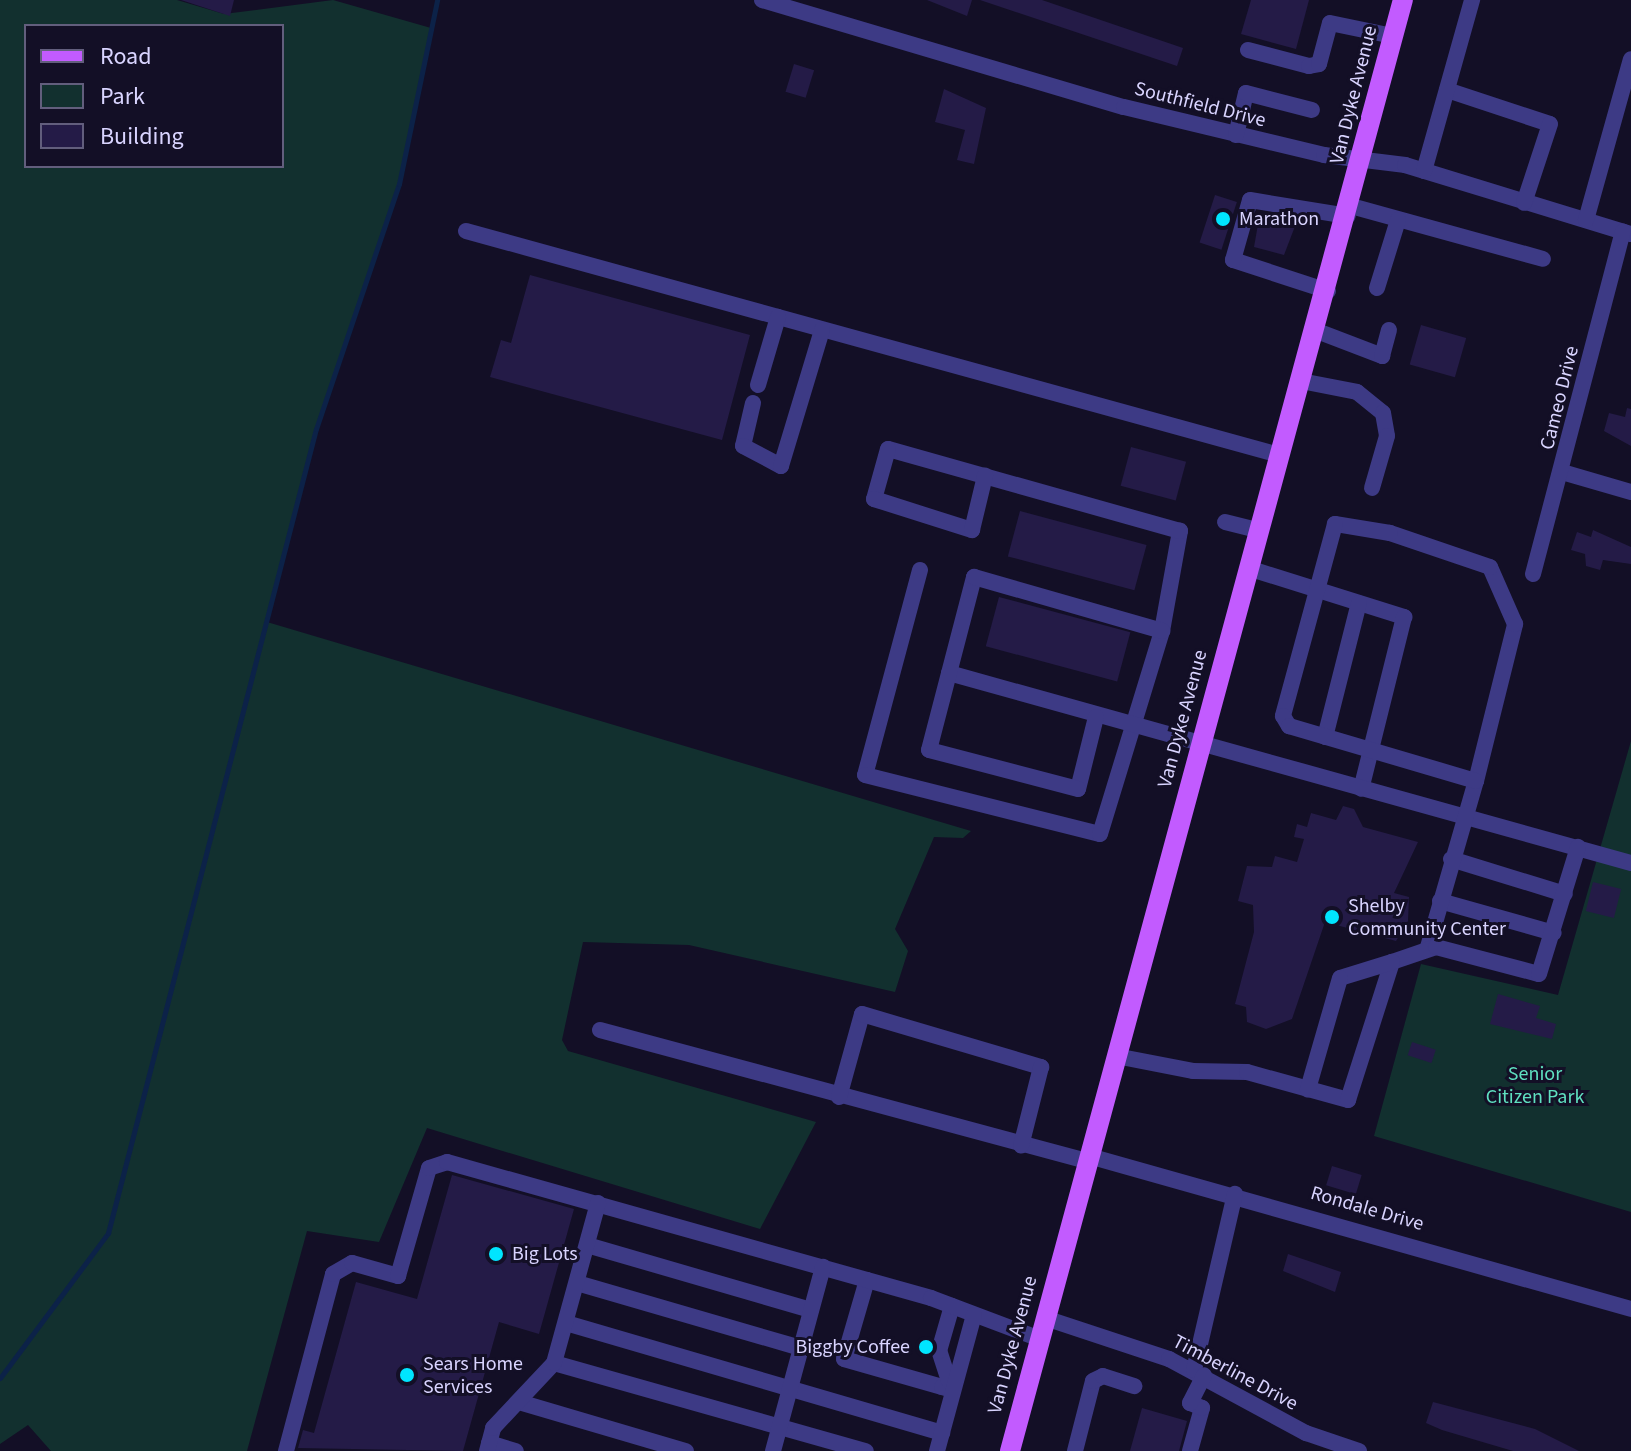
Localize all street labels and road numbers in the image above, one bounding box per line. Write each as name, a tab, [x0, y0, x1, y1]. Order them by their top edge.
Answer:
street label: Van Dyke Avenue	[1325, 23, 1383, 167]
street label: Southfield Drive	[1132, 77, 1268, 133]
street label: Cameo Drive	[1536, 344, 1584, 452]
street label: Van Dyke Avenue	[1153, 648, 1213, 790]
street label: Rondale Drive	[1308, 1181, 1426, 1237]
street label: Van Dyke Avenue	[983, 1274, 1043, 1416]
street label: Timberline Drive	[1168, 1330, 1302, 1416]

